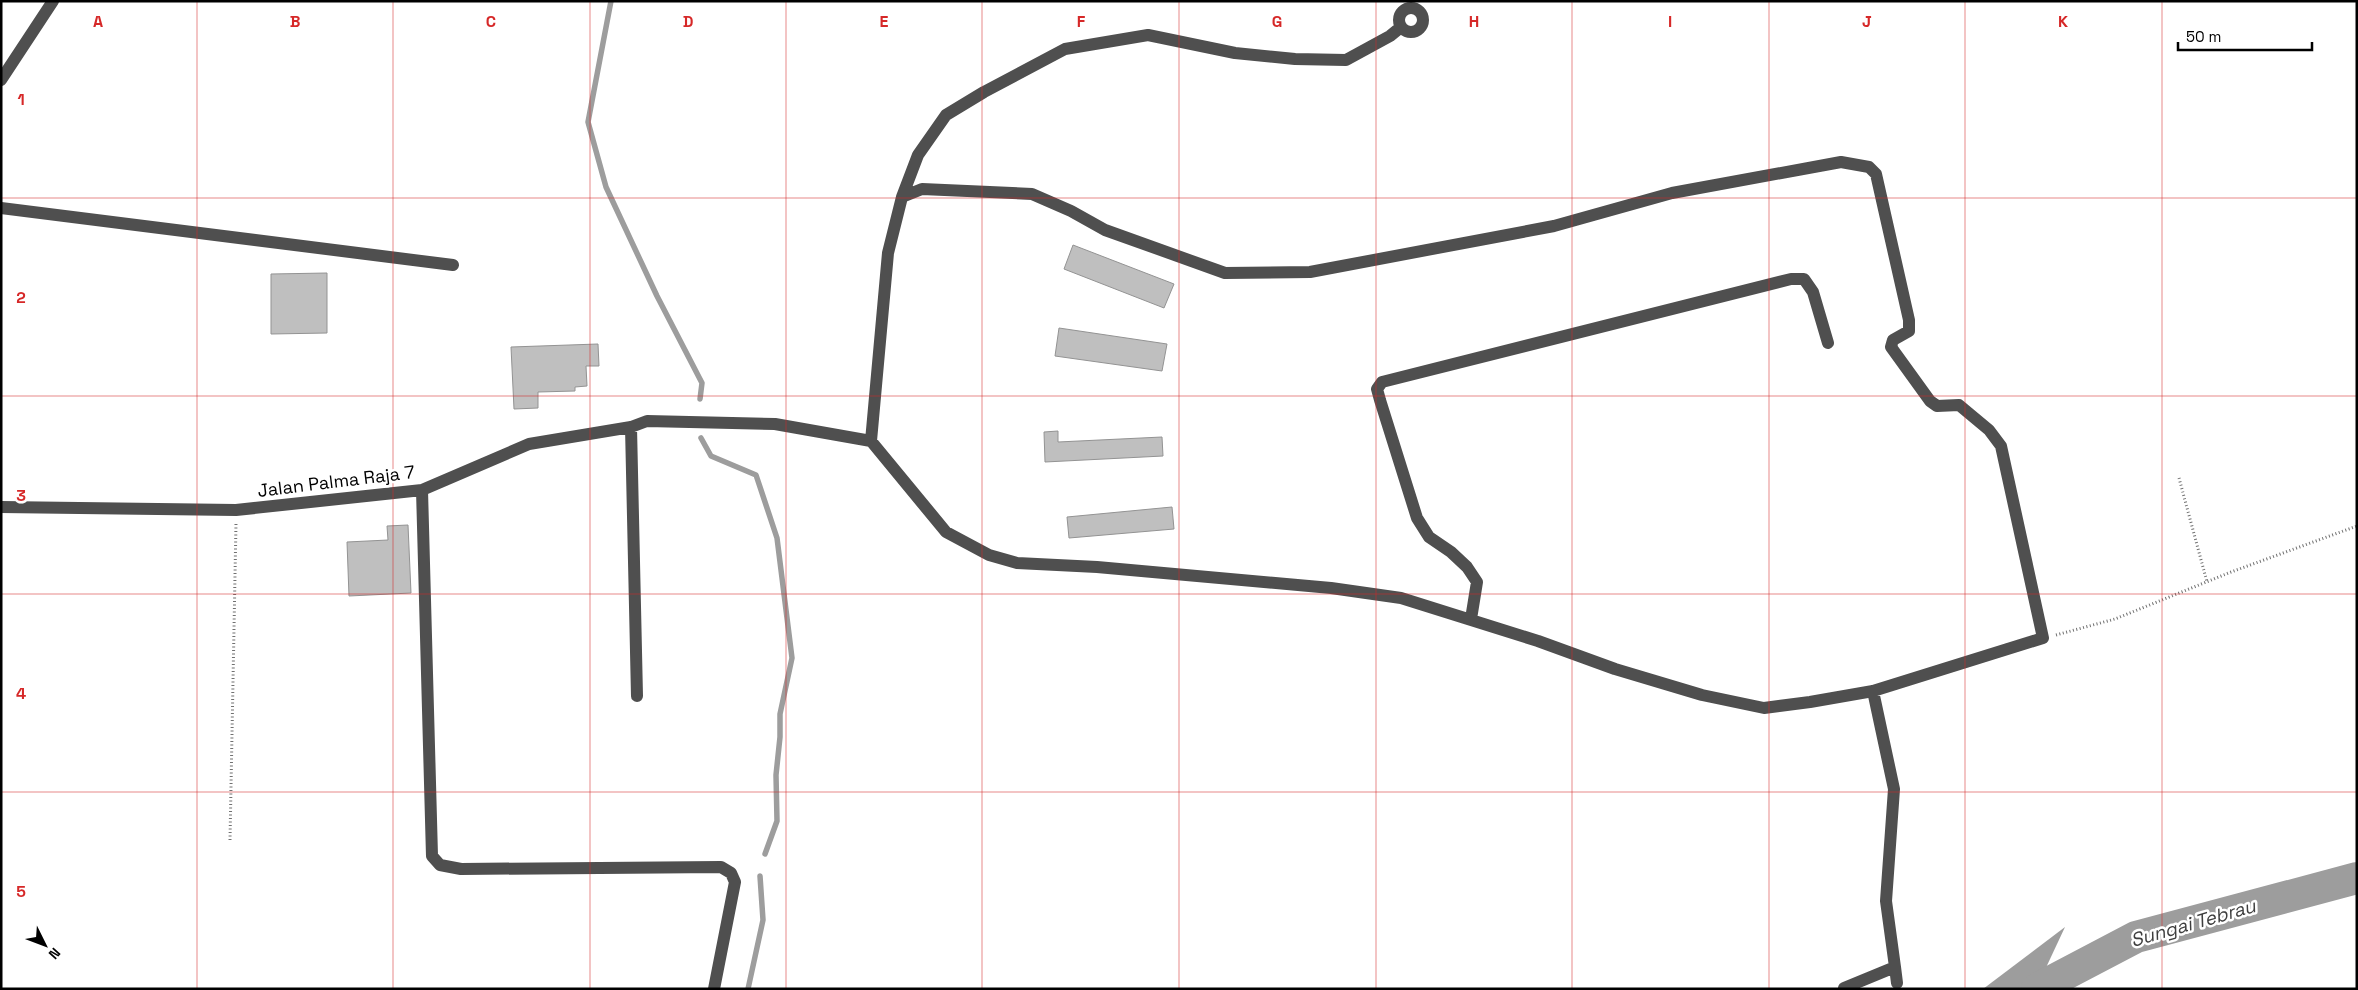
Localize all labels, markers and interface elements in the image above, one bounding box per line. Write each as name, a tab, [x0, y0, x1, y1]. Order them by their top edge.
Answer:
text: A	[93, 11, 103, 32]
text: B	[290, 11, 300, 32]
text: C	[486, 11, 496, 32]
text: D	[683, 11, 693, 32]
text: E	[880, 11, 889, 32]
text: F	[1077, 11, 1086, 32]
text: G	[1272, 11, 1282, 32]
text: H	[1469, 11, 1479, 32]
text: I	[1668, 11, 1672, 32]
text: J	[1862, 11, 1872, 32]
text: K	[2058, 11, 2068, 32]
scale bar	[2178, 20, 2312, 52]
text: 50 m	[2186, 27, 2221, 46]
text: 1	[17, 89, 25, 110]
text: 2	[16, 287, 26, 308]
street label: Jalan Palma Raja 7	[256, 460, 416, 502]
text: 3	[16, 485, 26, 506]
text: 4	[16, 683, 26, 704]
text: 5	[16, 881, 26, 902]
water label: Sungai Tebrau	[2128, 893, 2260, 953]
north arrow	[20, 920, 70, 970]
text: N	[45, 944, 64, 963]

